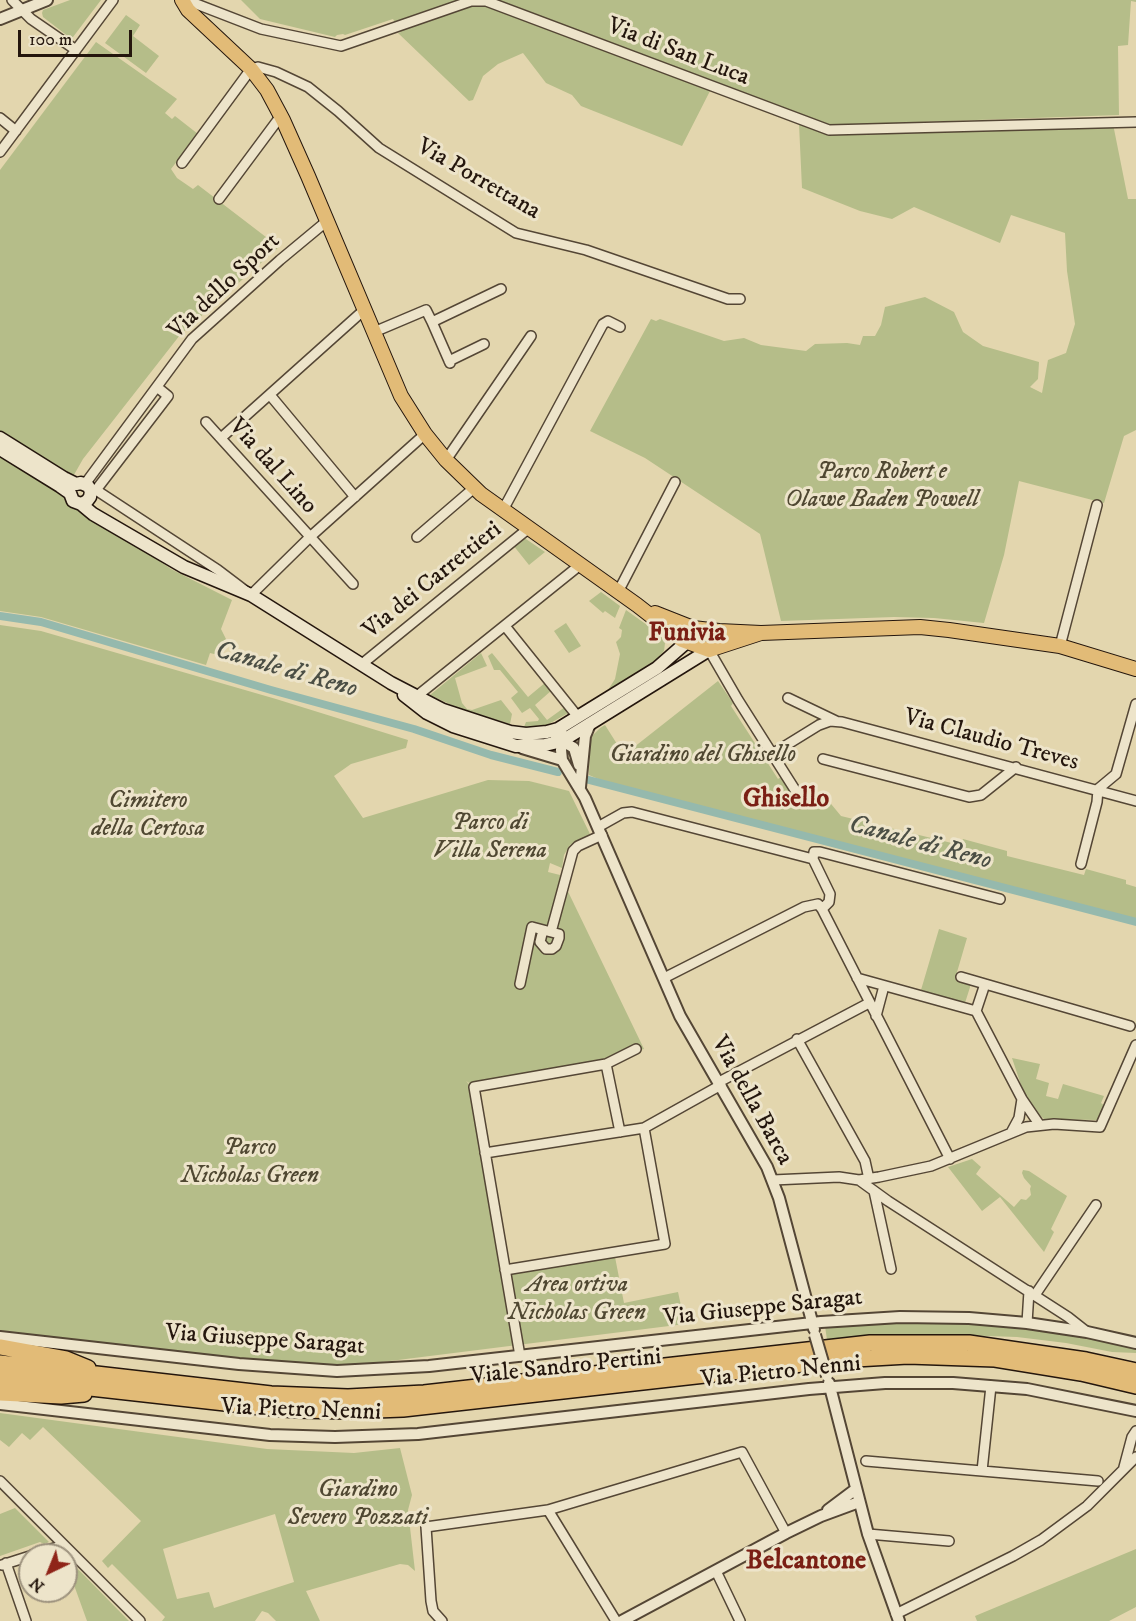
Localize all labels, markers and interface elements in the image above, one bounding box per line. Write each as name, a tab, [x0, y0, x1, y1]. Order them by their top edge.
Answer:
street label: Via di San Luca	[603, 13, 753, 93]
scale bar	[21, 18, 135, 56]
text: 100 m	[29, 29, 72, 51]
street label: Via Porrettana	[411, 133, 545, 227]
street label: Via dello Sport	[163, 228, 287, 346]
street label: Via dal Lino	[222, 413, 322, 521]
park label: Parco Robert e Olawe Baden Powell	[785, 459, 979, 515]
street label: Via dei Carrettieri	[358, 516, 508, 646]
district label: Funivia	[648, 619, 726, 651]
water label: Canale di Reno	[211, 636, 361, 706]
street label: Via Claudio Treves	[901, 704, 1081, 778]
park label: Giardino del Ghisello	[610, 742, 796, 770]
district label: Ghisello	[743, 785, 829, 817]
park label: Cimitero della Certosa	[91, 788, 205, 844]
park label: Parco di Villa Serena	[433, 810, 547, 866]
water label: Canale di Reno	[845, 810, 995, 878]
street label: Via della Barca	[704, 1031, 798, 1171]
park label: Parco Nicholas Green	[181, 1135, 319, 1191]
park label: Area ortiva Nicholas Green	[508, 1272, 646, 1328]
street label: Via Giuseppe Saragat	[662, 1284, 864, 1334]
street label: Via Giuseppe Saragat	[164, 1320, 366, 1362]
street label: Viale Sandro Pertini	[469, 1344, 663, 1392]
street label: Via Pietro Nenni	[700, 1350, 862, 1396]
street label: Via Pietro Nenni	[220, 1394, 382, 1428]
park label: Giardino Severo Pozzati	[288, 1477, 428, 1533]
north arrow	[18, 1543, 78, 1603]
district label: Belcantone	[746, 1546, 866, 1578]
text: N	[25, 1573, 49, 1597]

